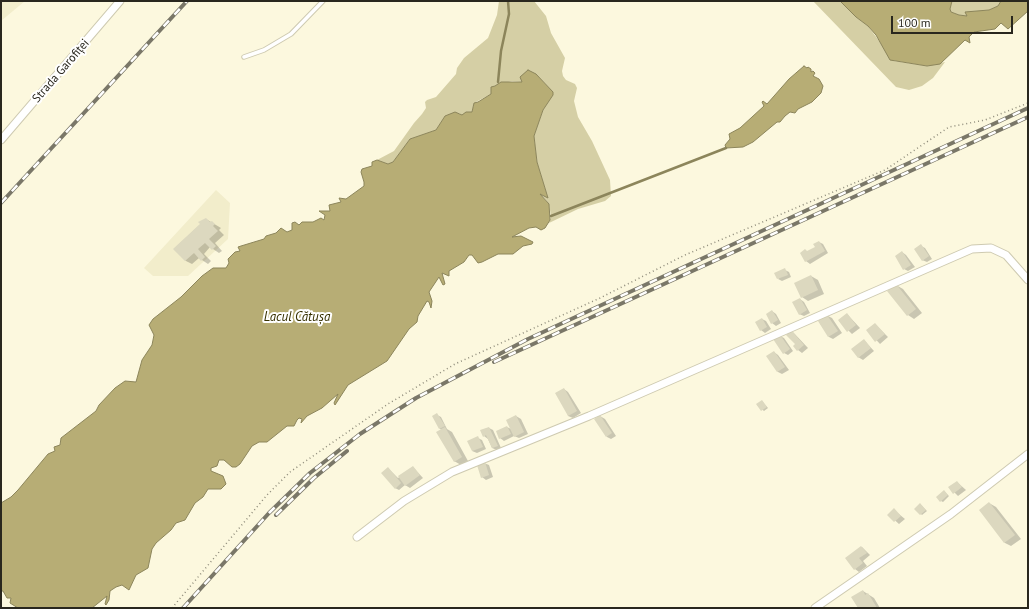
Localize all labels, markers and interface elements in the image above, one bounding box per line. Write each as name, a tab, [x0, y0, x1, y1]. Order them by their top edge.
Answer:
scale bar	[893, 8, 1015, 34]
text: 100 m	[898, 15, 931, 30]
street label: Strada Garofiței	[29, 36, 93, 106]
water label: Lacul Cătușa	[264, 309, 330, 325]

